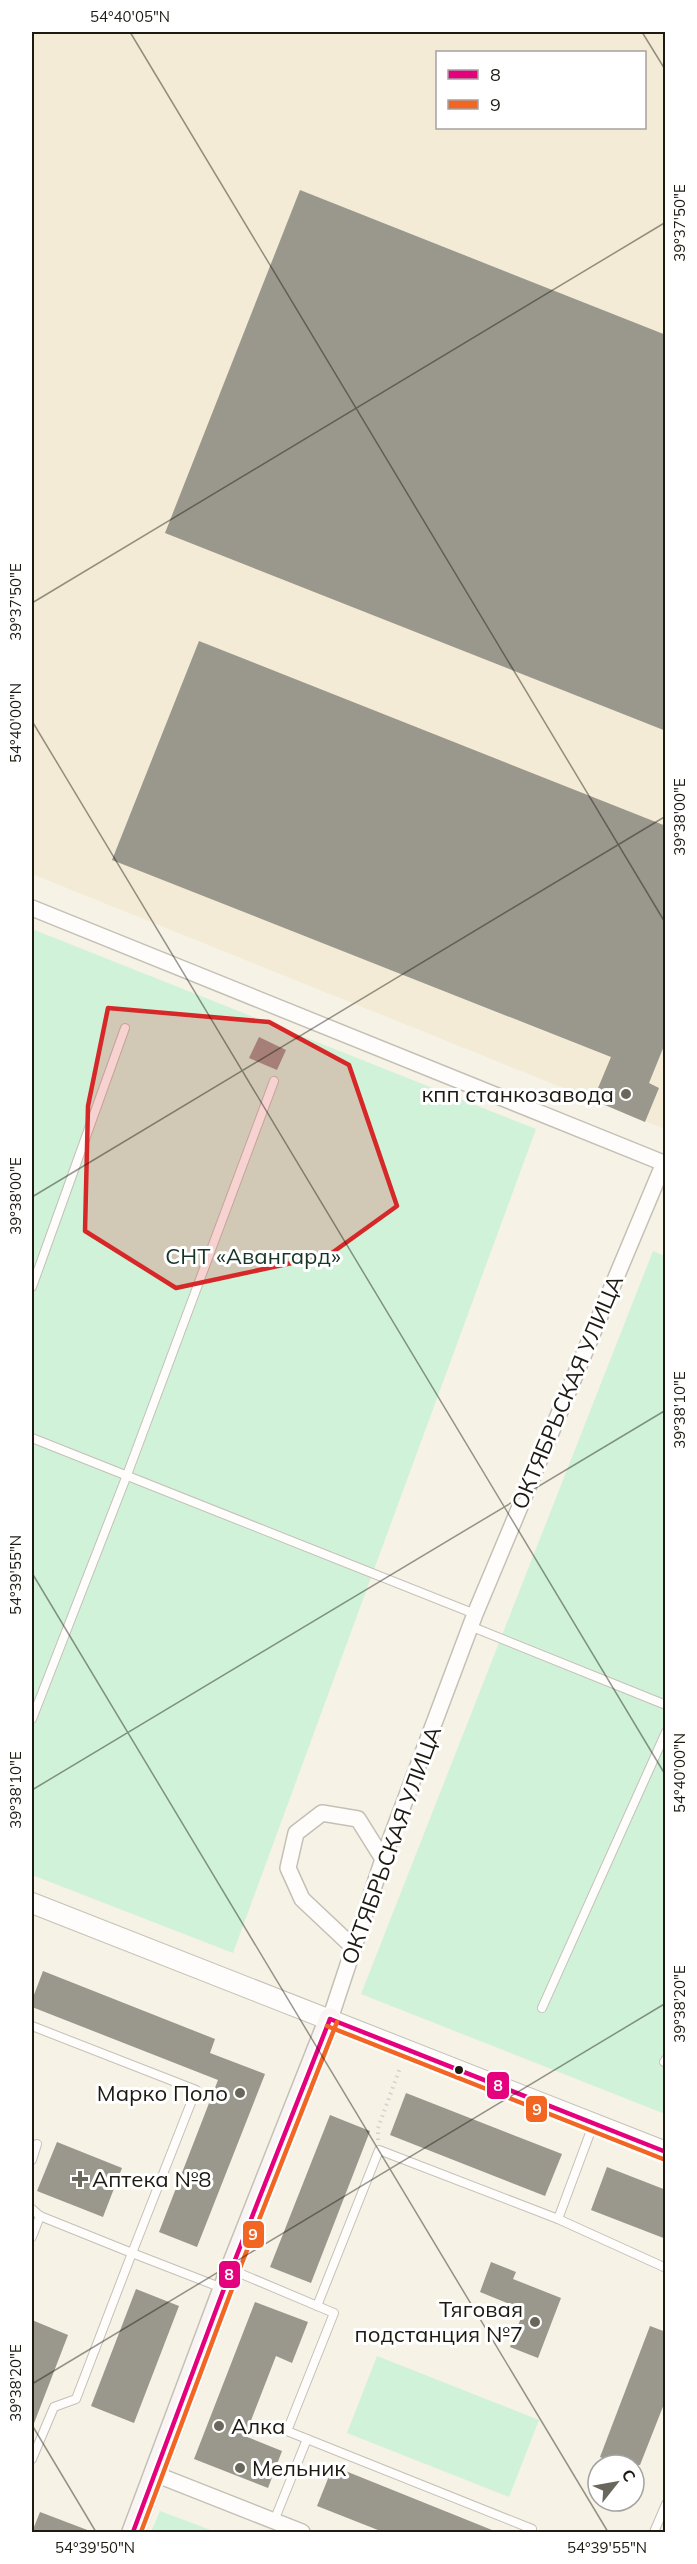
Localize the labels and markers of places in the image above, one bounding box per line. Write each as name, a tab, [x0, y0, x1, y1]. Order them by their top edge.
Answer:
place label: кпп станкозавода	[421, 1080, 614, 1108]
marker: кпп станкозавода	[619, 1087, 633, 1101]
unlabelled marker	[453, 2064, 465, 2076]
place label: Марко Поло	[97, 2079, 228, 2107]
marker: Марко Поло	[233, 2086, 247, 2100]
place label: Аптека №8	[92, 2165, 212, 2193]
marker: Аптека №8	[73, 2172, 87, 2186]
place label: Тяговая подстанция №7	[355, 2295, 523, 2348]
marker: Тяговая подстанция №7	[528, 2315, 542, 2329]
place label: Алка	[231, 2412, 285, 2440]
marker: Алка	[212, 2419, 226, 2433]
place label: Мельник	[252, 2454, 346, 2482]
marker: Мельник	[233, 2461, 247, 2475]

